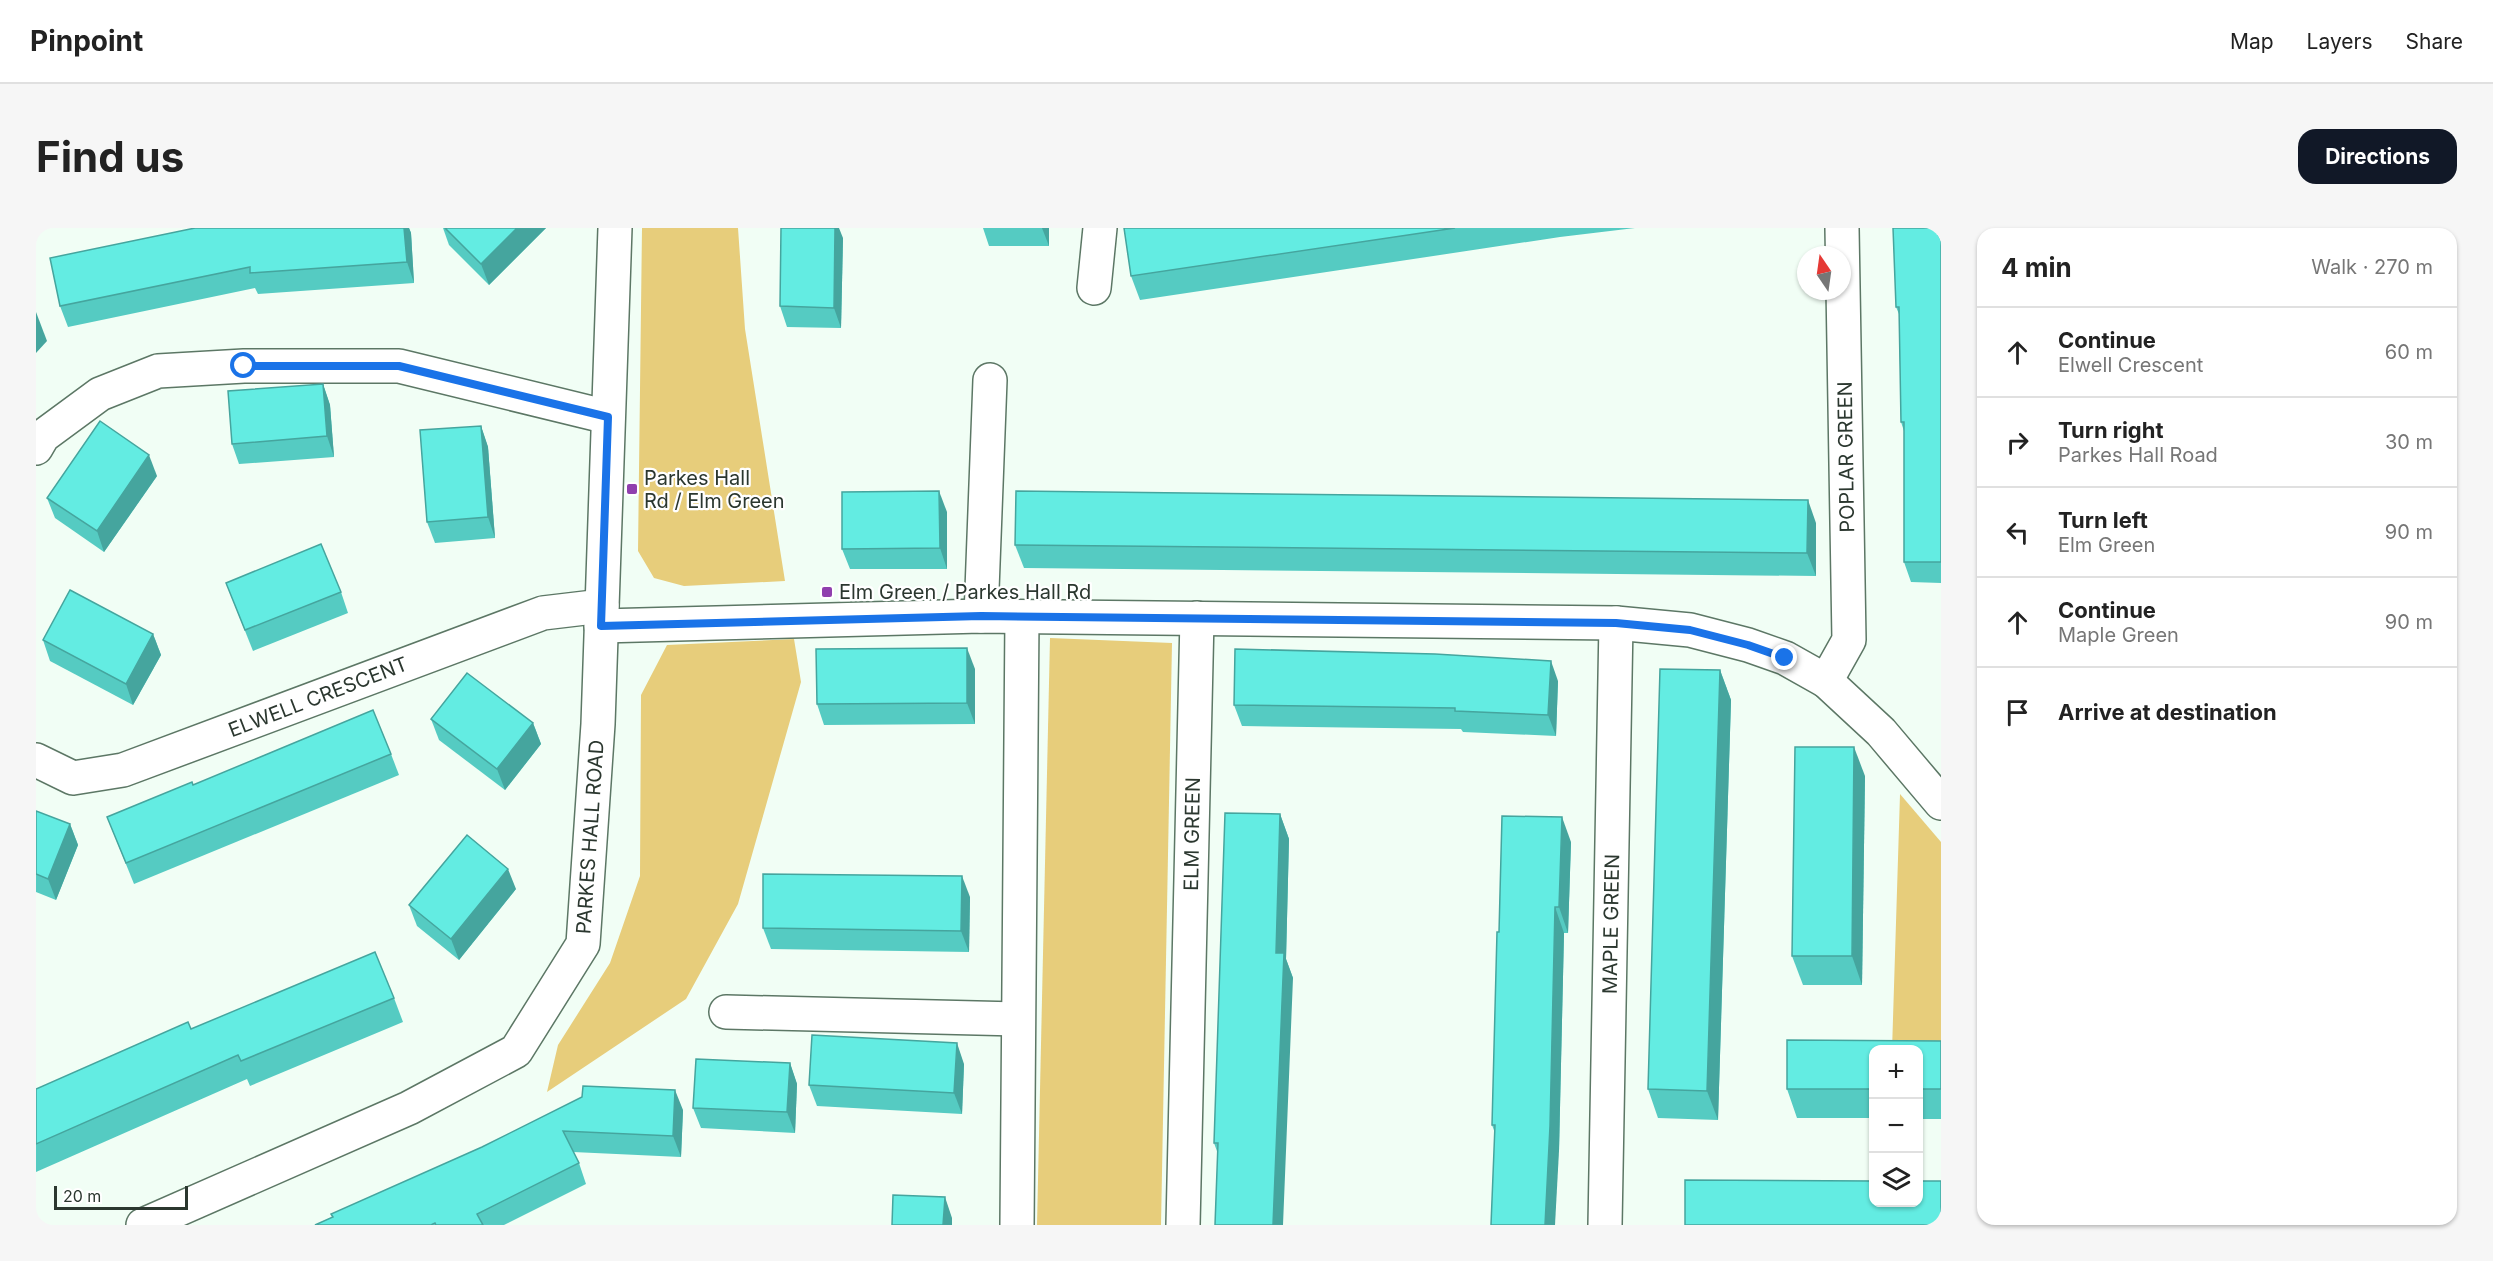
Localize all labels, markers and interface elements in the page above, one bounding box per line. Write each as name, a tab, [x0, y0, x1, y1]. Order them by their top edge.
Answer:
text: Pinpoint	[30, 24, 143, 58]
text: Map	[2230, 29, 2274, 54]
text: Layers	[2307, 29, 2373, 54]
text: Share	[2406, 29, 2463, 54]
button: Directions	[2298, 129, 2457, 184]
text: Find us	[36, 131, 184, 182]
north arrow	[1797, 246, 1851, 300]
text: 4 min	[2001, 252, 2072, 283]
text: Walk · 270 m	[2311, 255, 2433, 279]
text: Continue	[2058, 327, 2156, 353]
icon: ahead	[2001, 336, 2034, 369]
text: 60 m	[2385, 340, 2433, 364]
route start	[230, 352, 256, 378]
text: Elwell Crescent	[2058, 353, 2203, 377]
street label: POPLAR GREEN	[1833, 381, 1859, 533]
text: Turn right	[2058, 417, 2164, 443]
icon: right	[2001, 426, 2034, 459]
text: 30 m	[2385, 430, 2433, 454]
text: Parkes Hall Road	[2058, 443, 2218, 467]
place label: Parkes Hall Rd / Elm Green	[644, 466, 785, 513]
marker: Parkes Hall Rd / Elm Green	[625, 482, 639, 496]
text: Turn left	[2058, 507, 2148, 533]
icon: left	[2001, 516, 2034, 549]
text: 90 m	[2385, 520, 2433, 544]
text: Elm Green	[2058, 533, 2155, 557]
place label: Elm Green / Parkes Hall Rd	[839, 580, 1091, 604]
marker: Elm Green / Parkes Hall Rd	[820, 585, 834, 599]
text: Continue	[2058, 597, 2156, 623]
icon: ahead	[2001, 606, 2034, 639]
text: 90 m	[2385, 610, 2433, 634]
text: Maple Green	[2058, 623, 2179, 647]
route end	[1771, 644, 1797, 670]
street label: ELWELL CRESCENT	[225, 652, 411, 742]
icon: arrive	[2001, 696, 2034, 729]
text: Arrive at destination	[2058, 699, 2277, 725]
street label: PARKES HALL ROAD	[571, 739, 609, 935]
street label: ELM GREEN	[1179, 777, 1205, 891]
street label: MAPLE GREEN	[1598, 854, 1624, 994]
map controls	[1869, 1045, 1923, 1207]
button: +	[1869, 1045, 1923, 1099]
button: −	[1869, 1099, 1923, 1153]
button: layers	[1869, 1153, 1923, 1207]
scale bar	[54, 1183, 188, 1210]
text: 20 m	[63, 1186, 101, 1206]

